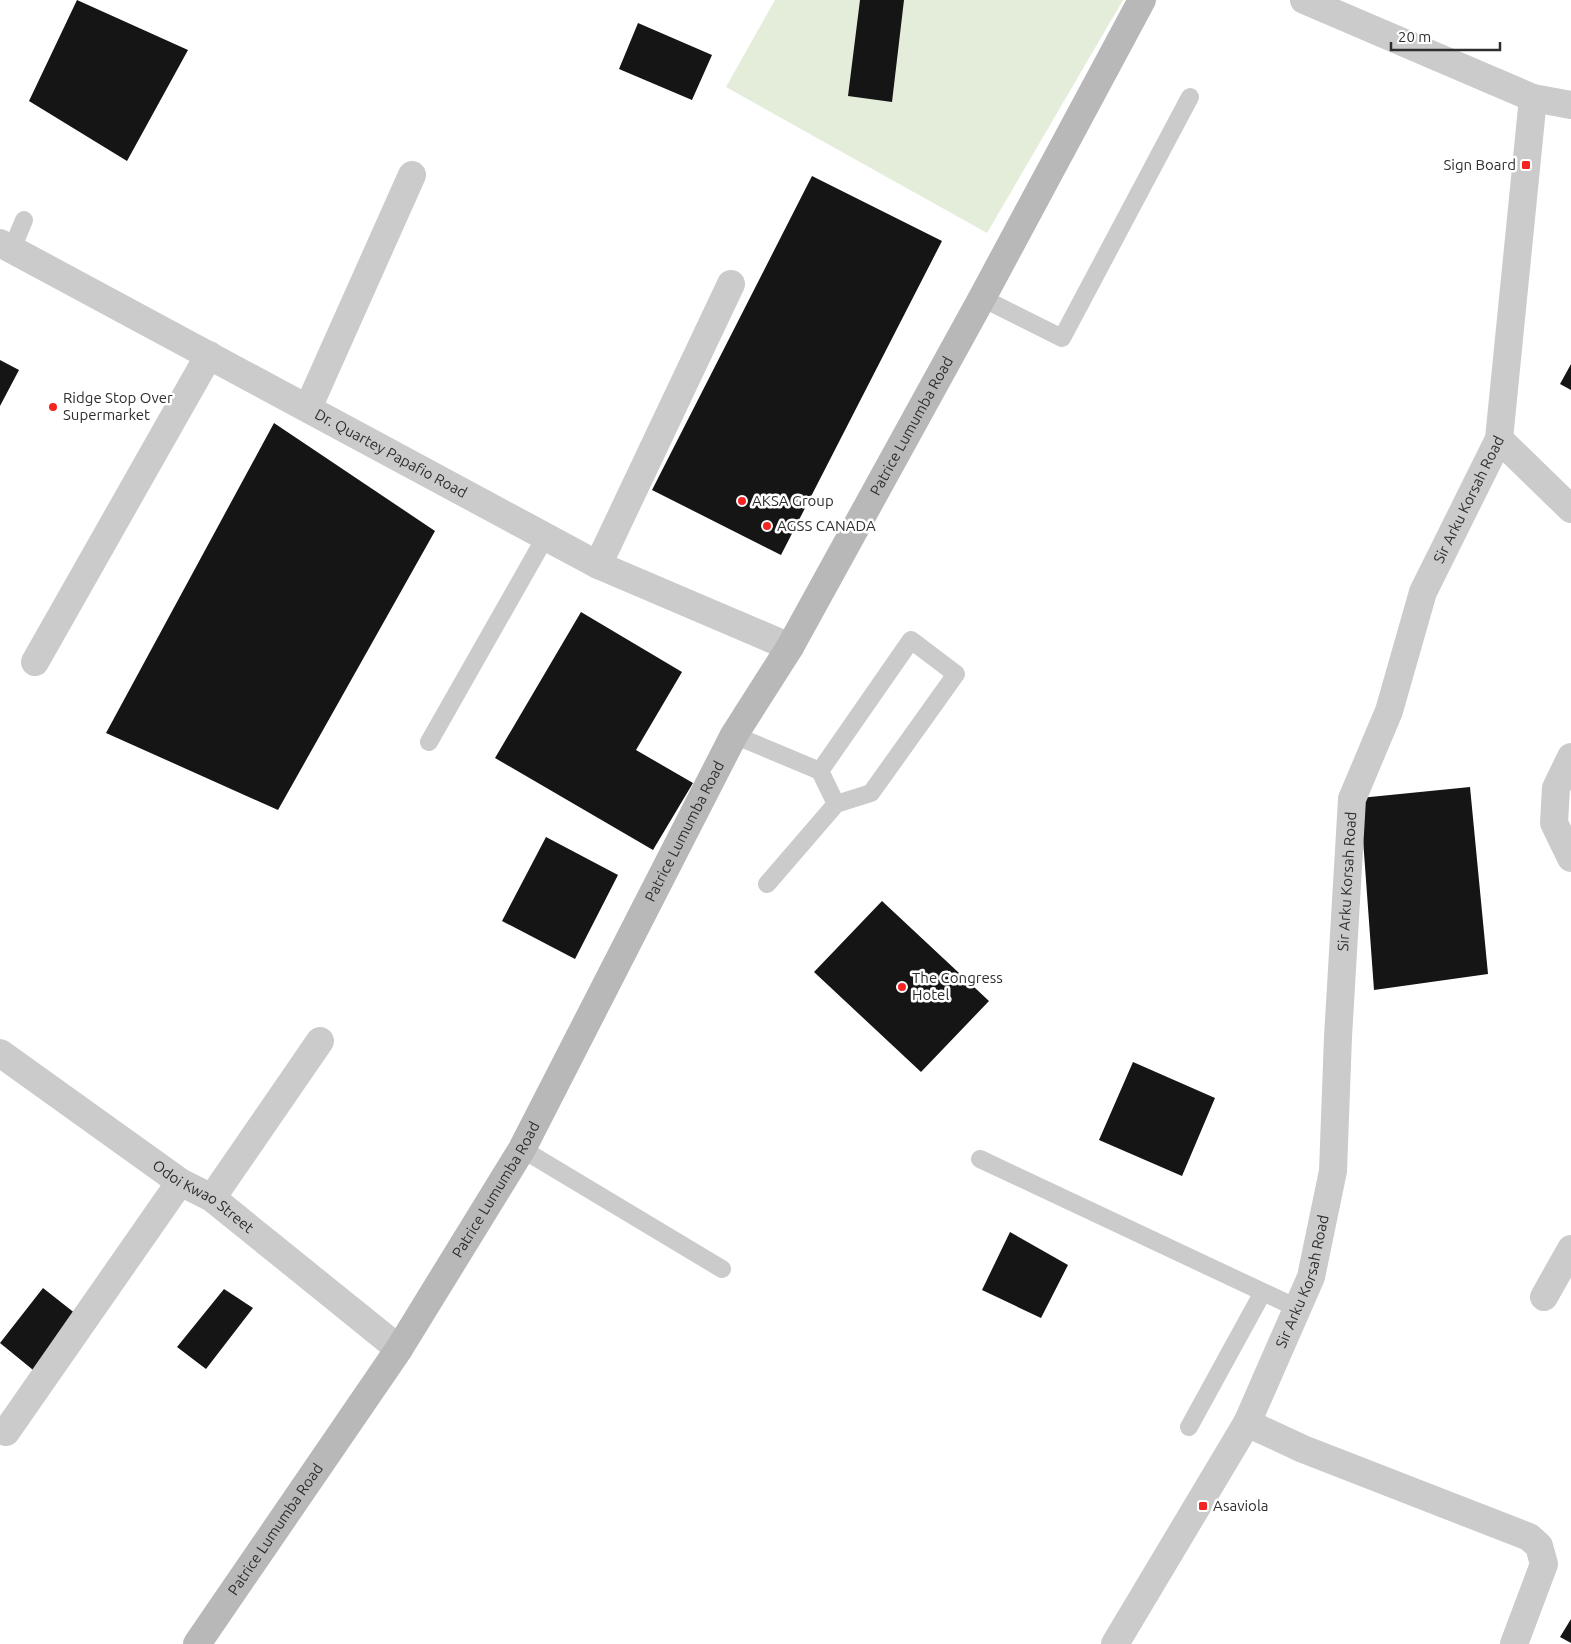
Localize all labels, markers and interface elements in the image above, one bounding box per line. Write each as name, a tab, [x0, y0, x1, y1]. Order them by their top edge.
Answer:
scale bar	[1391, 20, 1500, 52]
text: 20 m	[1398, 28, 1431, 45]
place label: Sign Board	[1443, 156, 1516, 173]
marker: Sign Board	[1520, 159, 1532, 171]
street label: Patrice Lumumba Road	[866, 353, 956, 498]
place label: Ridge Stop Over Supermarket	[63, 389, 173, 423]
marker: Ridge Stop Over Supermarket	[47, 401, 59, 413]
street label: Dr. Quartey Papafio Road	[312, 405, 470, 501]
street label: Sir Arku Korsah Road	[1430, 433, 1507, 566]
place label: AKSA Group	[752, 492, 834, 509]
marker: AKSA Group	[736, 495, 748, 507]
place label: AGSS CANADA	[777, 517, 876, 534]
marker: AGSS CANADA	[761, 520, 773, 532]
street label: Patrice Lumumba Road	[641, 758, 727, 904]
street label: Sir Arku Korsah Road	[1334, 811, 1359, 952]
place label: The Congress Hotel	[912, 969, 1003, 1003]
marker: The Congress Hotel	[896, 981, 908, 993]
street label: Patrice Lumumba Road	[448, 1119, 543, 1261]
street label: Odoi Kwao Street	[150, 1156, 257, 1236]
street label: Sir Arku Korsah Road	[1272, 1213, 1332, 1351]
street label: Patrice Lumumba Road	[224, 1460, 326, 1598]
place label: Asaviola	[1213, 1497, 1269, 1514]
marker: Asaviola	[1197, 1500, 1209, 1512]

